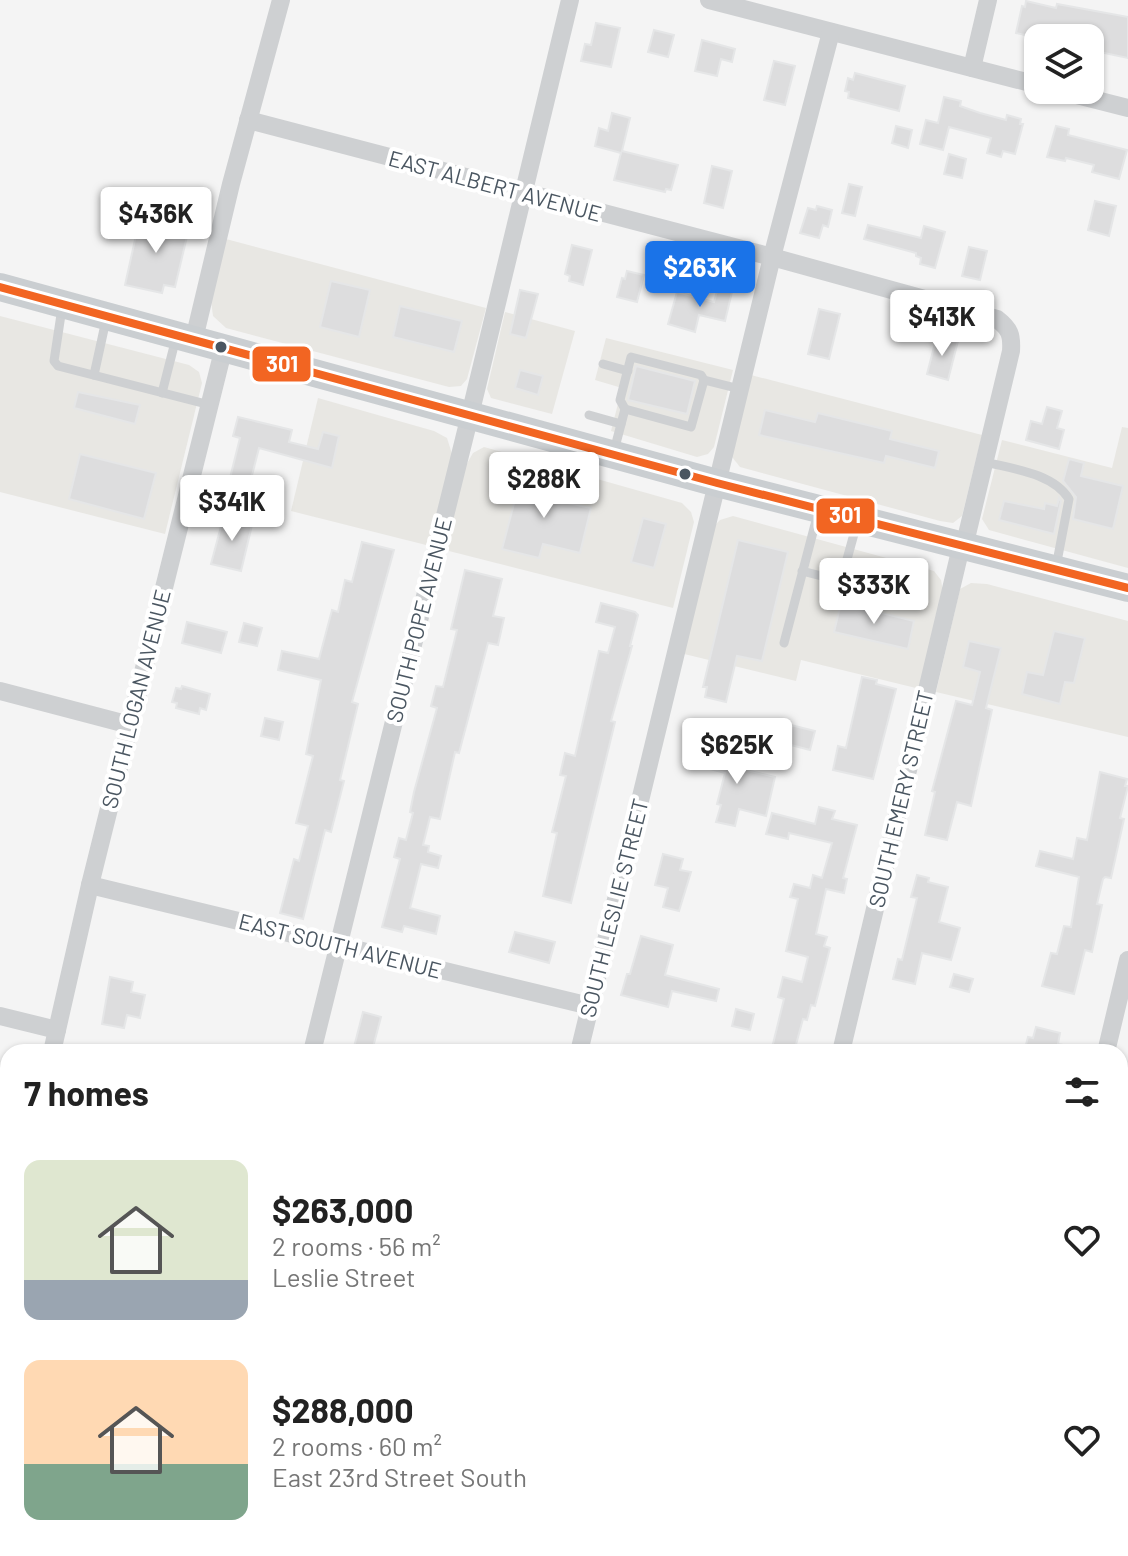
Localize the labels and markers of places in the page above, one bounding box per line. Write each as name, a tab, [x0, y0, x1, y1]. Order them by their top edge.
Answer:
pin: $436K	[100, 187, 212, 255]
pin: $263K	[644, 241, 756, 309]
pin: $413K	[886, 290, 998, 358]
unlabelled marker	[213, 339, 229, 355]
pin: $288K	[488, 452, 600, 520]
unlabelled marker	[677, 466, 693, 482]
pin: $341K	[176, 475, 288, 543]
pin: $333K	[818, 558, 930, 626]
pin: $625K	[681, 718, 793, 786]

